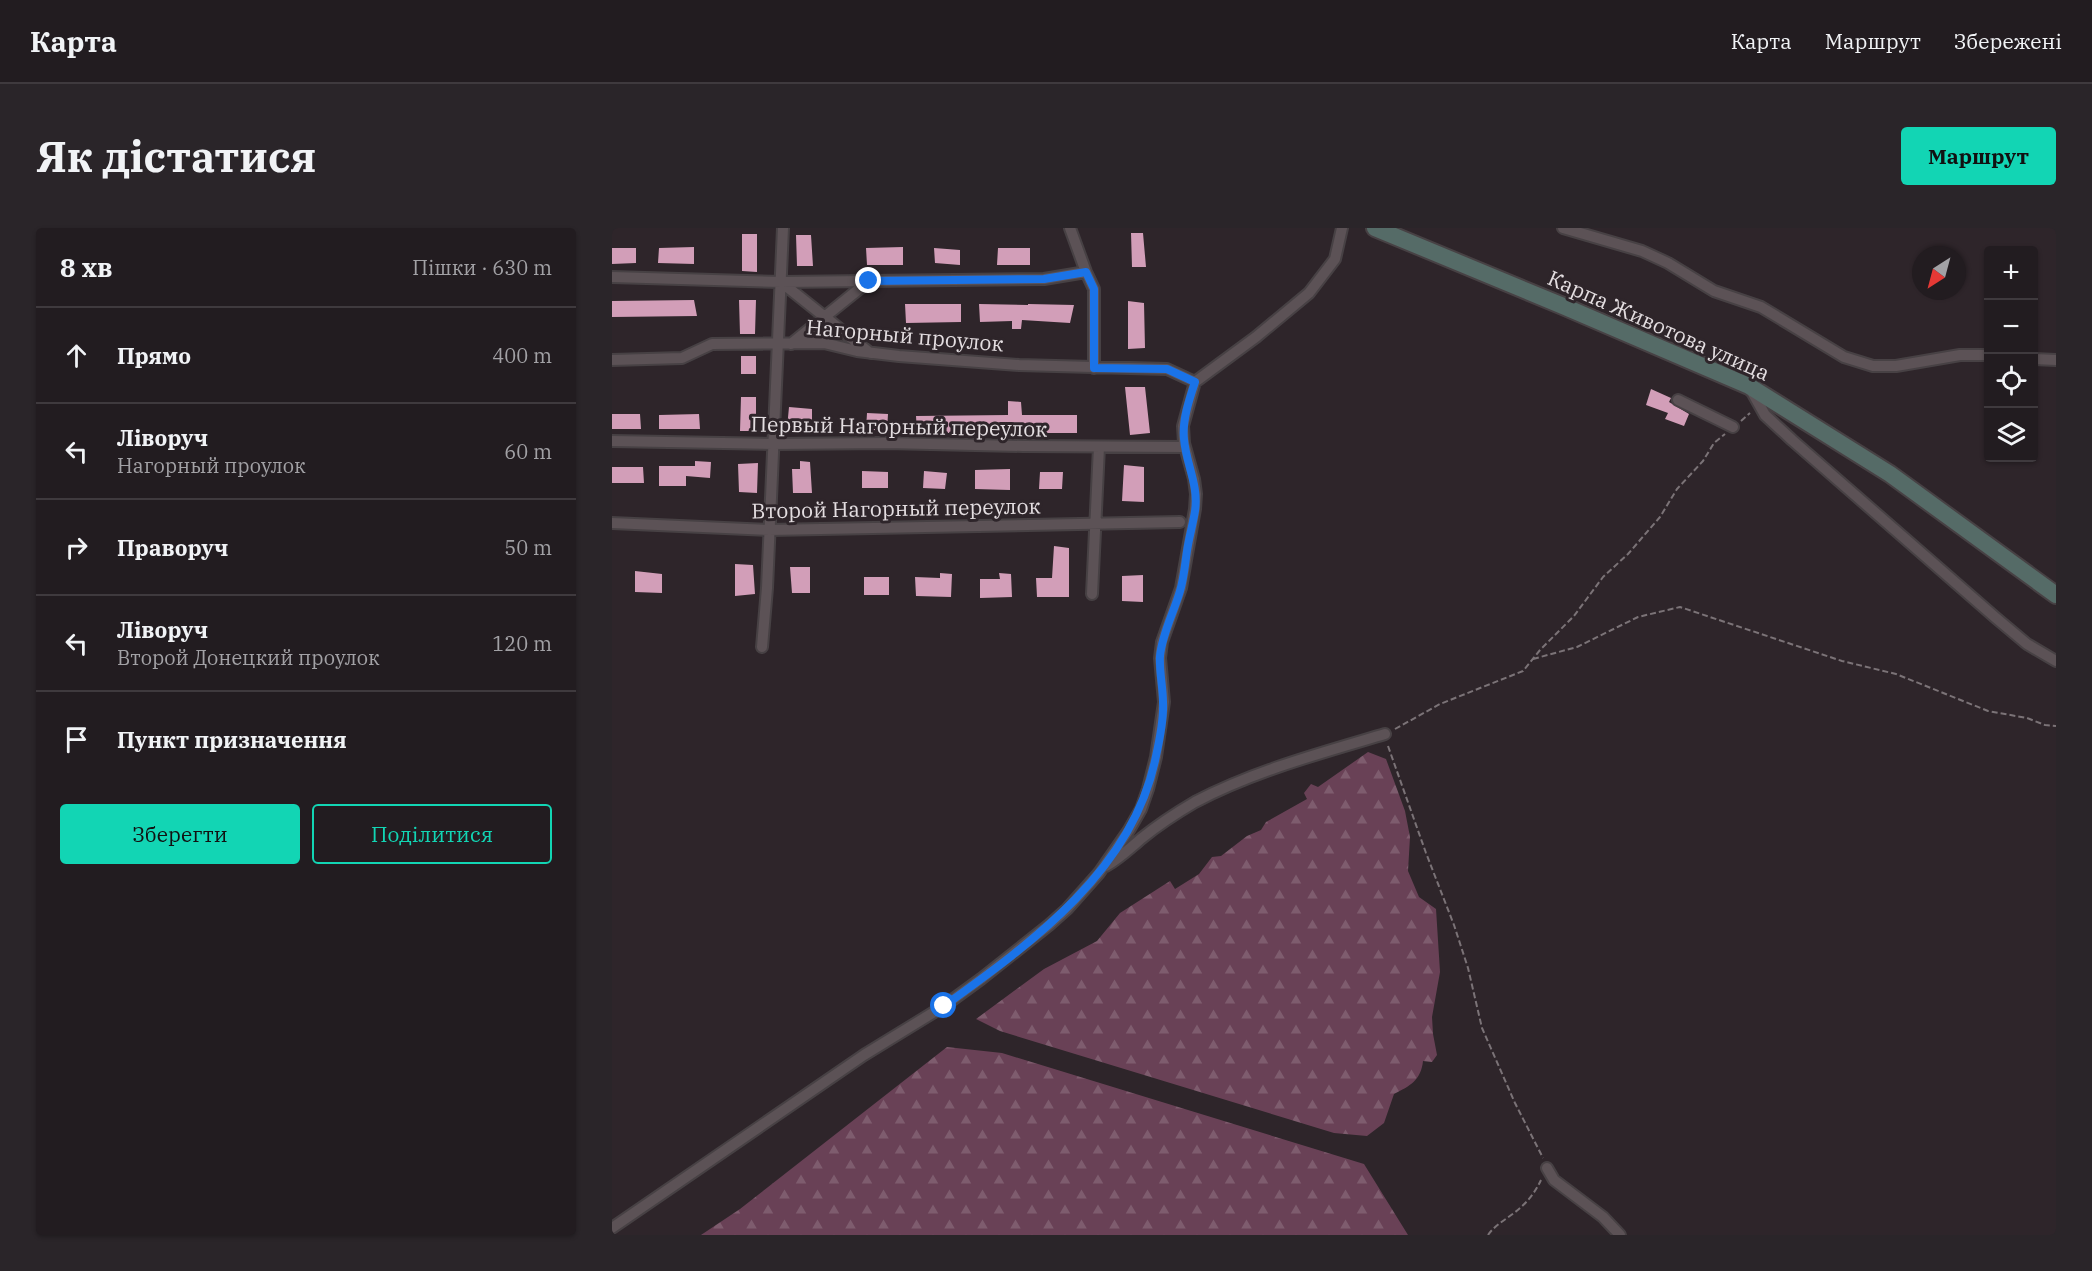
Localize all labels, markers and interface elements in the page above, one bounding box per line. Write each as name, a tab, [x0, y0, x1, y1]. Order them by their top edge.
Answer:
text: Карта	[30, 23, 117, 60]
text: Карта	[1731, 27, 1792, 55]
text: Маршрут	[1825, 27, 1921, 55]
text: Збережені	[1954, 27, 2062, 55]
button: Маршрут	[1901, 127, 2056, 185]
text: Як дістатися	[36, 129, 316, 184]
north arrow	[1912, 246, 1966, 300]
map controls	[1984, 246, 2038, 462]
button: +	[1984, 246, 2038, 300]
text: 8 хв	[60, 250, 113, 284]
text: Пішки · 630 m	[412, 254, 552, 281]
street label: Карпа Животова улица	[1544, 263, 1774, 387]
route end	[855, 267, 881, 293]
button: −	[1984, 300, 2038, 354]
street label: Нагорный проулок	[805, 312, 1005, 358]
icon: ahead	[60, 339, 93, 372]
text: Прямо	[117, 341, 191, 370]
text: 400 m	[492, 342, 552, 369]
button: locate	[1984, 354, 2038, 408]
button: layers	[1984, 408, 2038, 462]
street label: Первый Нагорный переулок	[750, 409, 1048, 443]
text: Ліворуч	[117, 423, 208, 452]
icon: left	[60, 435, 93, 468]
text: 60 m	[504, 438, 552, 465]
text: Нагорный проулок	[117, 452, 306, 479]
street label: Второй Нагорный переулок	[751, 491, 1041, 525]
icon: right	[60, 531, 93, 564]
text: Праворуч	[117, 533, 228, 562]
text: 50 m	[504, 534, 552, 561]
text: Ліворуч	[117, 615, 208, 644]
icon: left	[60, 627, 93, 660]
text: 120 m	[492, 630, 552, 657]
text: Второй Донецкий проулок	[117, 644, 380, 671]
icon: arrive	[60, 723, 93, 756]
text: Пункт призначення	[117, 725, 347, 754]
button: Зберегти	[60, 804, 300, 864]
button: Поділитися	[312, 804, 552, 864]
route start	[930, 992, 956, 1018]

